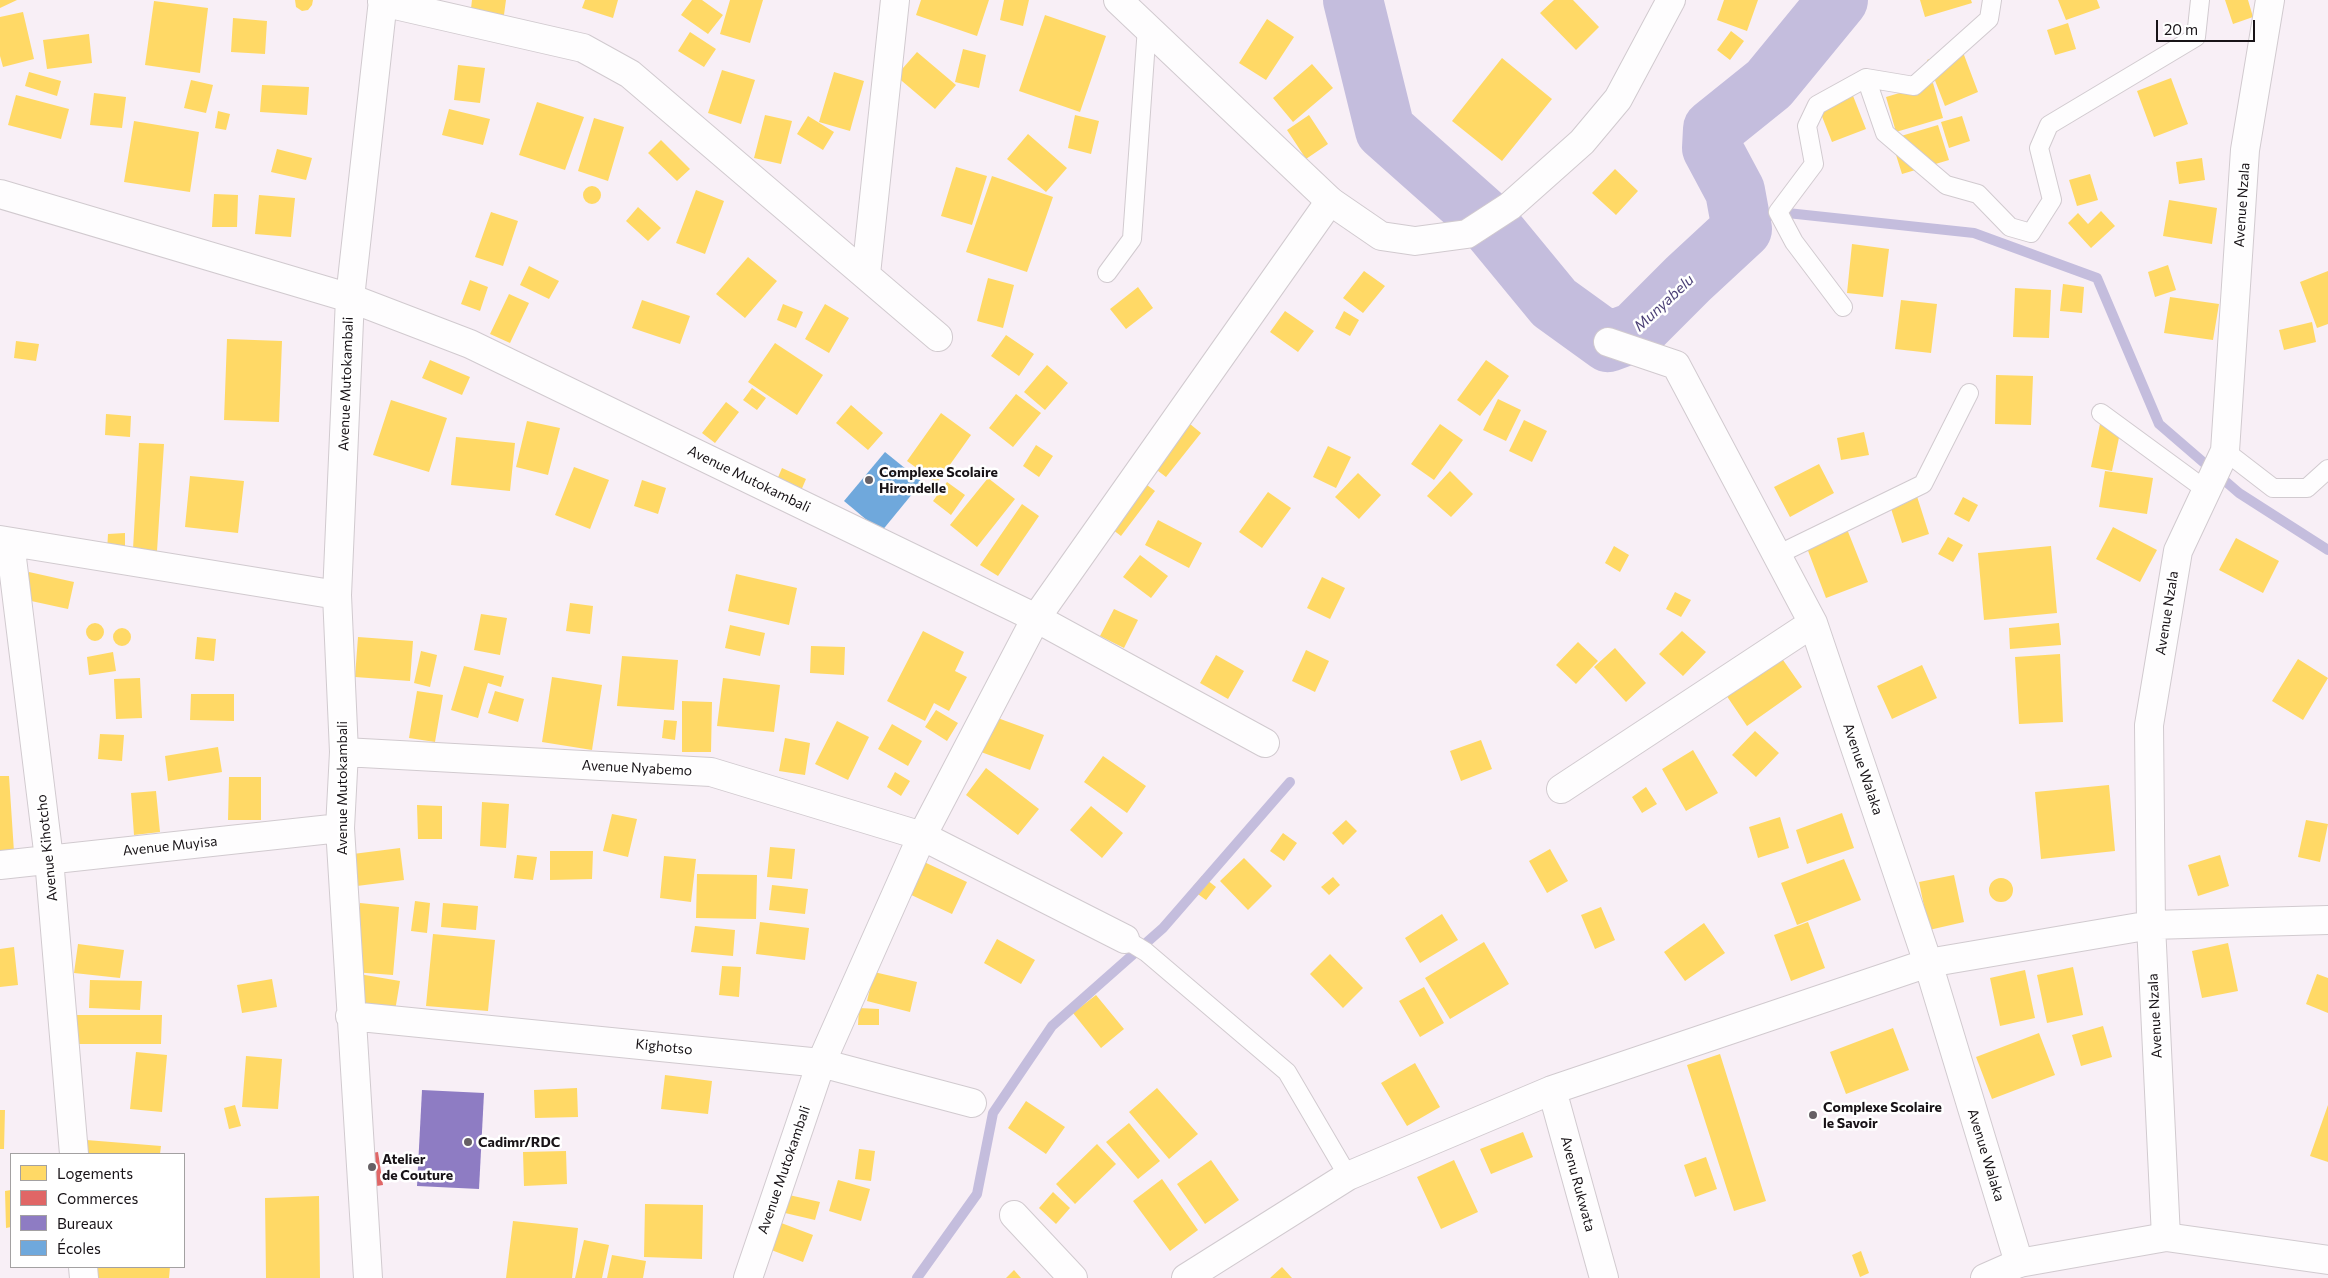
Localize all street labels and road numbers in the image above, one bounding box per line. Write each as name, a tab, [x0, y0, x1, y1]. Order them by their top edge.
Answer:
street label: Avenue Nzala	[2231, 162, 2253, 248]
street label: Avenue Mutokambali	[335, 317, 357, 451]
street label: Avenue Mutokambali	[685, 442, 813, 516]
street label: Avenue Nzala	[2152, 570, 2182, 656]
street label: Avenue Mutokambali	[334, 721, 350, 855]
street label: Avenue Walaka	[1839, 721, 1887, 817]
street label: Avenue Nyabemo	[581, 757, 693, 779]
street label: Avenue Kihotcho	[33, 794, 61, 902]
street label: Avenue Muyisa	[122, 833, 218, 859]
street label: Avenue Nzala	[2144, 973, 2166, 1059]
street label: Kighotso	[635, 1036, 693, 1058]
street label: Avenue Mutokambali	[754, 1104, 814, 1236]
street label: Avenue Walaka	[1964, 1107, 2008, 1203]
street label: Avenu Rukwata	[1557, 1134, 1599, 1234]

